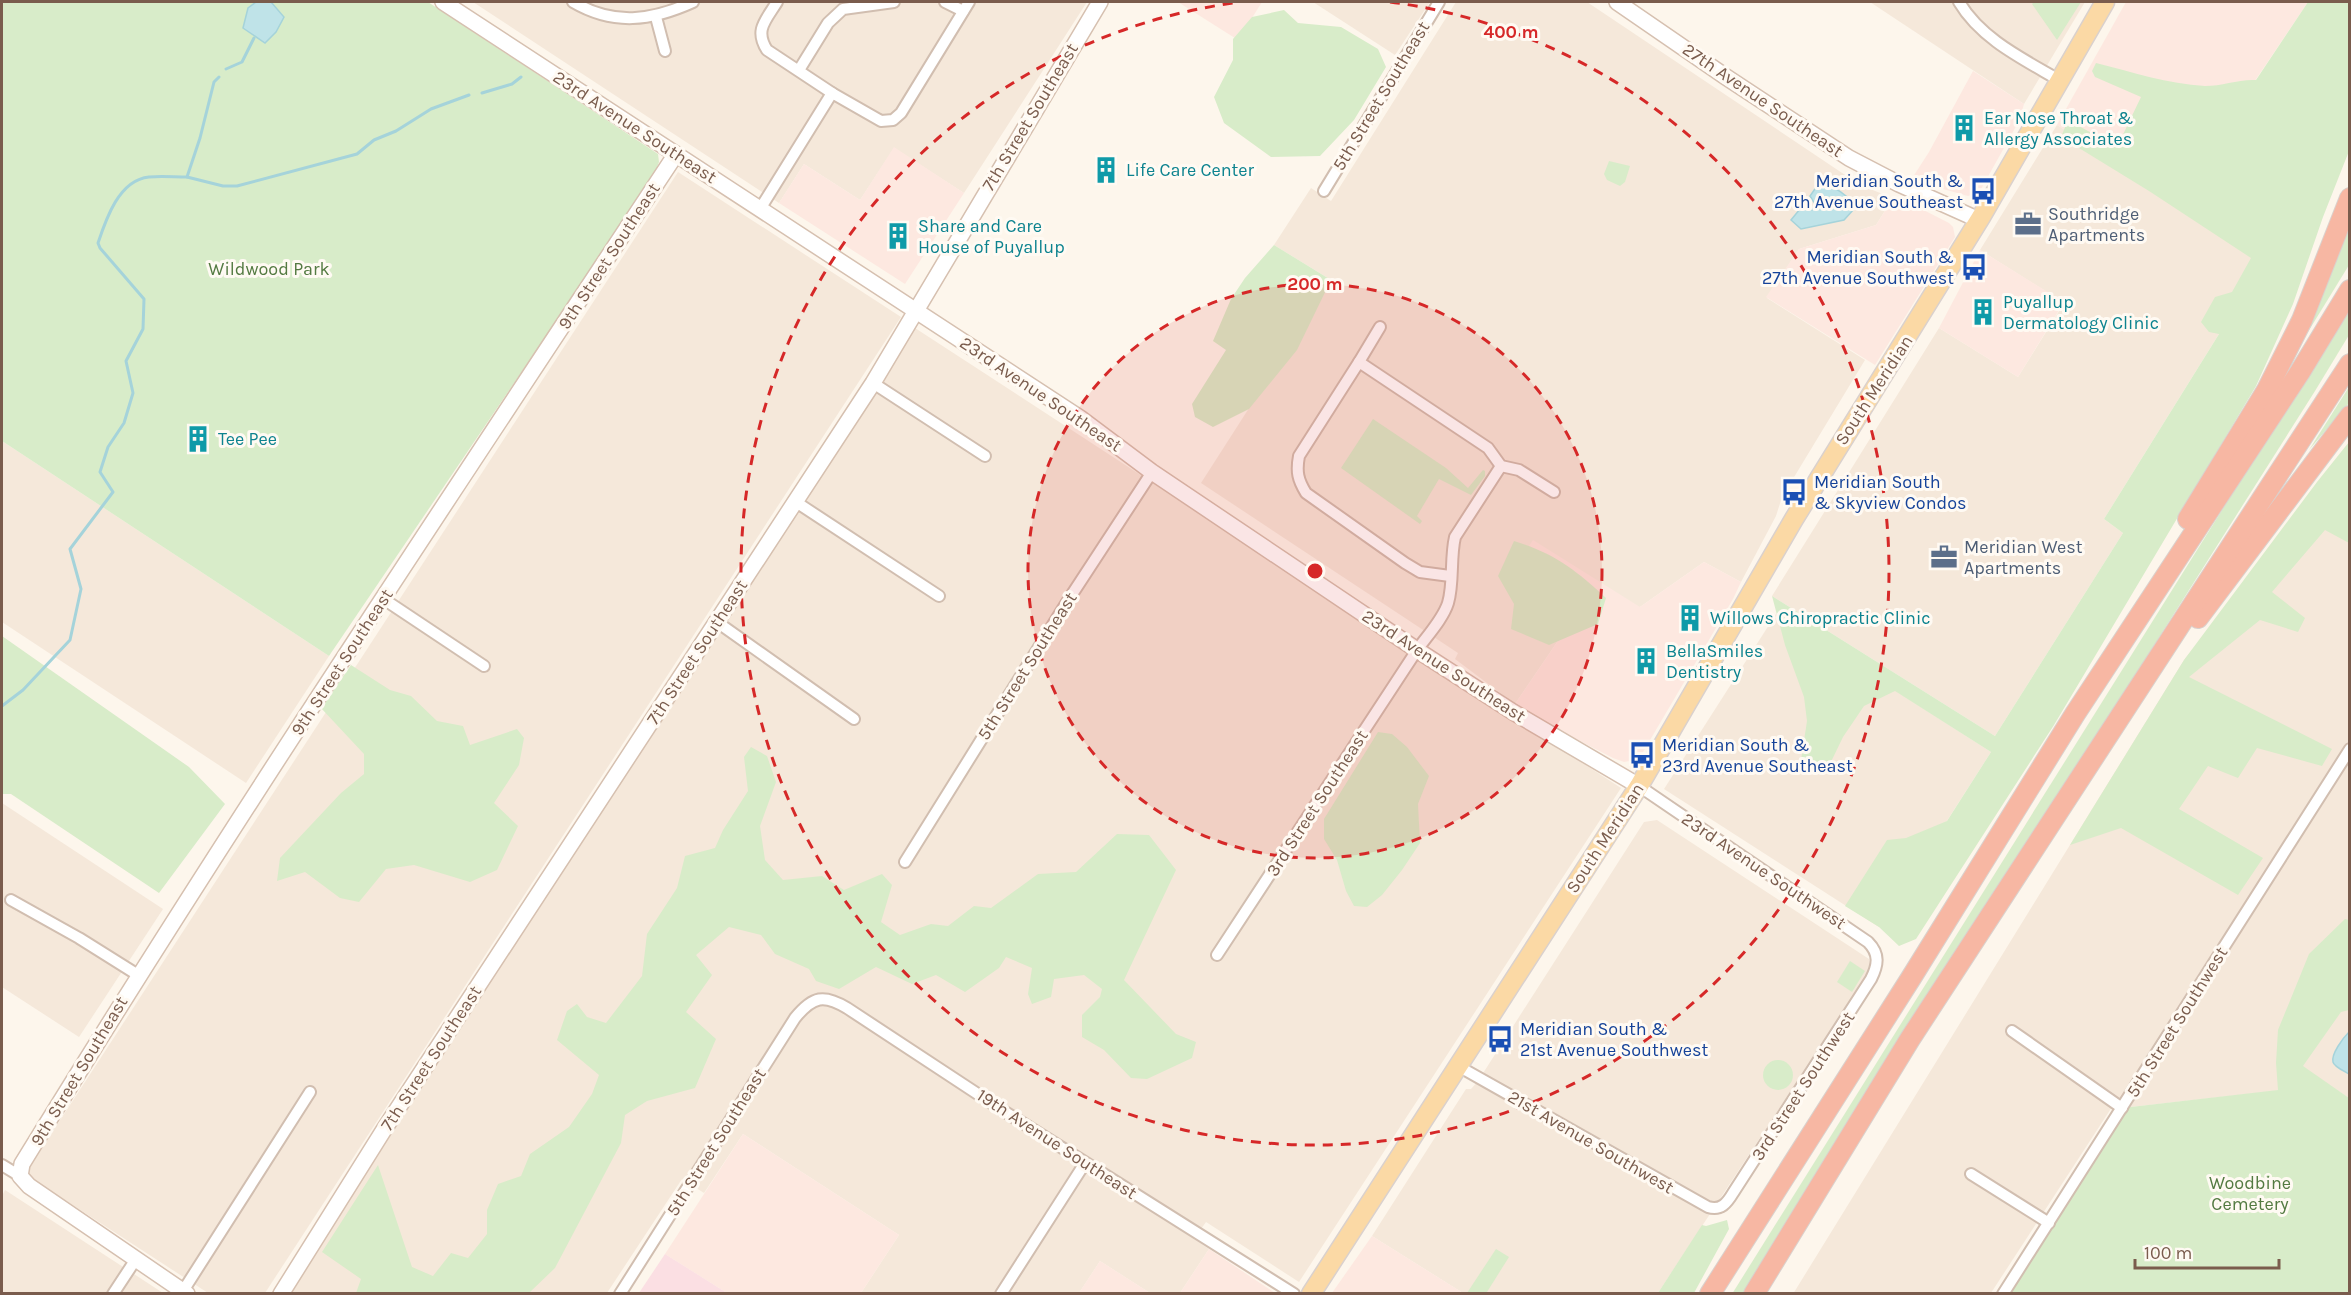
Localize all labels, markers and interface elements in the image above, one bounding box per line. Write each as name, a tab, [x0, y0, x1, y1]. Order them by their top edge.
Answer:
street label: 5th Street Southeast	[1328, 17, 1434, 175]
text: 400 m	[1483, 21, 1539, 43]
street label: 27th Avenue Southeast	[1679, 38, 1848, 162]
street label: 7th Street Southeast	[977, 39, 1083, 195]
street label: 23rd Avenue Southeast	[549, 66, 721, 188]
place label: Ear Nose Throat & Allergy Associates	[1984, 107, 2134, 150]
building icon: Ear Nose Throat & Allergy Associates	[1949, 113, 1979, 143]
building icon: Life Care Center	[1091, 155, 1121, 185]
place label: Life Care Center	[1126, 159, 1255, 181]
place label: Meridian South & 27th Avenue Southeast	[1774, 170, 1963, 213]
bus stop icon: Meridian South & 27th Avenue Southeast	[1968, 176, 1998, 206]
street label: 9th Street Southeast	[553, 178, 665, 334]
place label: Southridge Apartments	[2048, 203, 2145, 246]
office icon: Southridge Apartments	[2013, 209, 2043, 239]
place label: Share and Care House of Puyallup	[918, 215, 1065, 258]
building icon: Share and Care House of Puyallup	[883, 221, 913, 251]
place label: Meridian South & 27th Avenue Southwest	[1762, 246, 1954, 289]
bus stop icon: Meridian South & 27th Avenue Southwest	[1959, 252, 1989, 282]
park label: Wildwood Park	[208, 258, 330, 280]
text: 200 m	[1287, 273, 1343, 295]
place label: Puyallup Dermatology Clinic	[2003, 291, 2159, 334]
building icon: Puyallup Dermatology Clinic	[1968, 297, 1998, 327]
street label: South Meridian	[1830, 331, 1918, 449]
street label: 23rd Avenue Southeast	[956, 332, 1126, 457]
building icon: Tee Pee	[183, 424, 213, 454]
place label: Tee Pee	[218, 428, 277, 450]
place label: Meridian South & Skyview Condos	[1814, 471, 1967, 514]
bus stop icon: Meridian South & Skyview Condos	[1779, 477, 1809, 507]
place label: Meridian West Apartments	[1964, 536, 2083, 579]
office icon: Meridian West Apartments	[1929, 542, 1959, 572]
centre of rings	[1305, 561, 1325, 581]
street label: 7th Street Southeast	[642, 575, 752, 729]
street label: 9th Street Southeast	[286, 584, 398, 740]
street label: 5th Street Southeast	[973, 588, 1082, 744]
building icon: Willows Chiropractic Clinic	[1675, 603, 1705, 633]
street label: 23rd Avenue Southeast	[1358, 605, 1530, 727]
place label: Willows Chiropractic Clinic	[1710, 607, 1931, 629]
place label: BellaSmiles Dentistry	[1666, 640, 1763, 683]
building icon: BellaSmiles Dentistry	[1631, 646, 1661, 676]
street label: 3rd Street Southeast	[1261, 725, 1373, 880]
place label: Meridian South & 23rd Avenue Southeast	[1662, 734, 1853, 777]
bus stop icon: Meridian South & 23rd Avenue Southeast	[1627, 740, 1657, 770]
street label: South Meridian	[1561, 779, 1649, 897]
street label: 23rd Avenue Southwest	[1678, 808, 1851, 934]
street label: 5th Street Southwest	[2122, 942, 2232, 1101]
street label: 7th Street Southeast	[376, 981, 486, 1135]
street label: 9th Street Southeast	[26, 992, 132, 1150]
street label: 3rd Street Southwest	[1747, 1007, 1860, 1165]
place label: Meridian South & 21st Avenue Southwest	[1520, 1018, 1708, 1061]
bus stop icon: Meridian South & 21st Avenue Southwest	[1485, 1024, 1515, 1054]
street label: 5th Street Southeast	[662, 1064, 771, 1220]
street label: 19th Avenue Southeast	[973, 1084, 1141, 1204]
street label: 21st Avenue Southwest	[1504, 1085, 1678, 1199]
park label: Woodbine Cemetery	[2209, 1172, 2291, 1215]
scale bar	[2135, 1232, 2279, 1270]
text: 100 m	[2144, 1242, 2192, 1264]

